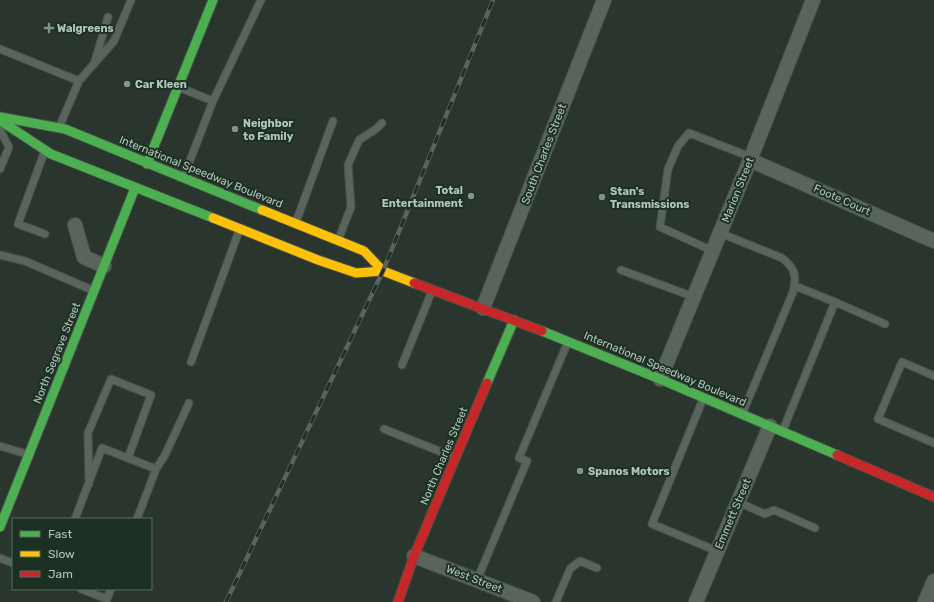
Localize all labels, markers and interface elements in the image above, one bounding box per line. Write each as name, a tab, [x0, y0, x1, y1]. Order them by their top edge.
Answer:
place label: Walgreens	[57, 22, 114, 35]
marker: Walgreens	[44, 23, 54, 33]
place label: Car Kleen	[135, 78, 187, 91]
marker: Car Kleen	[122, 79, 132, 89]
street label: South Charles Street	[519, 101, 569, 206]
place label: Neighbor to Family	[243, 117, 294, 143]
marker: Neighbor to Family	[230, 124, 240, 134]
street label: International Speedway Boulevard	[117, 133, 285, 211]
street label: Marion Street	[719, 155, 757, 224]
street label: Foote Court	[812, 182, 873, 219]
place label: Total Entertainment	[382, 184, 463, 210]
place label: Stan's Transmissions	[610, 185, 689, 211]
marker: Total Entertainment	[466, 191, 476, 201]
marker: Stan's Transmissions	[597, 192, 607, 202]
street label: North Segrave Street	[31, 300, 84, 406]
street label: International Speedway Boulevard	[582, 329, 748, 409]
street label: North Charles Street	[417, 404, 471, 507]
place label: Spanos Motors	[588, 465, 670, 478]
marker: Spanos Motors	[575, 466, 585, 476]
street label: Emmett Street	[712, 476, 754, 551]
legend	[12, 518, 152, 590]
text: Fast	[48, 527, 72, 541]
text: Slow	[48, 547, 75, 561]
street label: West Street	[444, 562, 505, 596]
text: Jam	[48, 567, 73, 581]

